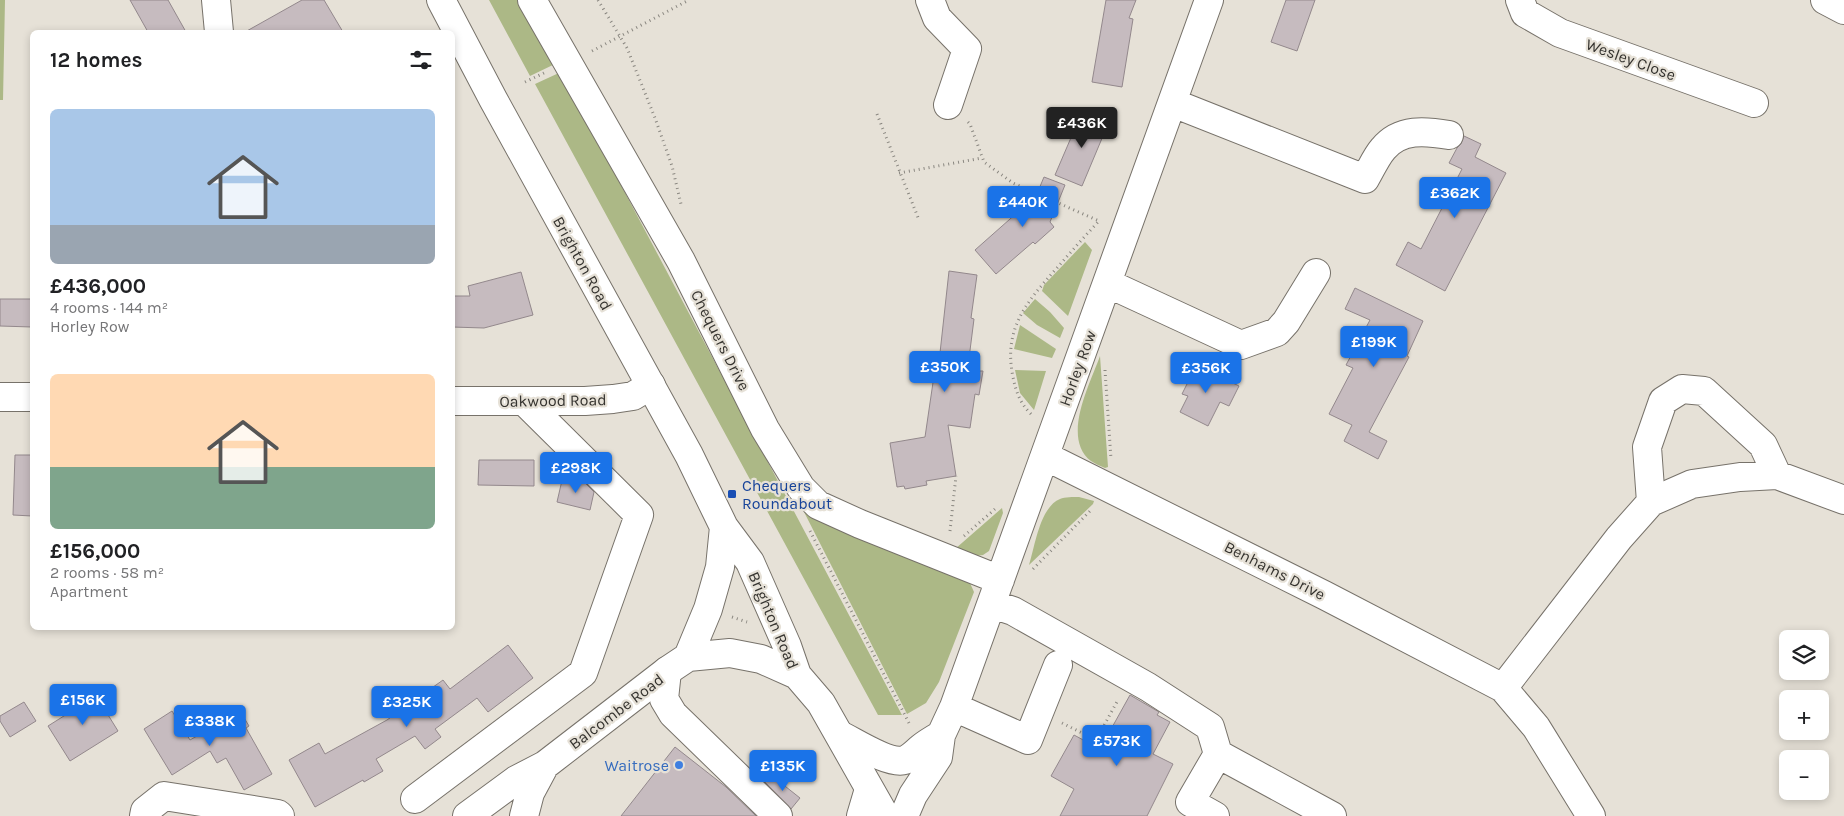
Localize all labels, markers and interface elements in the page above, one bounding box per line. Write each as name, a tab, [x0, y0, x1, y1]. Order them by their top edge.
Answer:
street label: Wesley Close	[1583, 34, 1678, 84]
icon: filters	[407, 46, 435, 74]
text: 12 homes	[50, 48, 143, 72]
pin: £436K	[1047, 106, 1117, 149]
text: £436K	[1057, 113, 1107, 132]
icon: home	[198, 142, 288, 232]
pin: £362K	[1420, 176, 1490, 219]
text: £362K	[1430, 183, 1480, 202]
pin: £440K	[988, 186, 1058, 228]
text: £440K	[998, 192, 1048, 211]
street label: Brighton Road	[549, 213, 616, 313]
text: £436,000	[50, 274, 146, 298]
street label: Chequers Drive	[687, 287, 754, 394]
text: 4 rooms · 144 m²	[50, 298, 168, 317]
text: Horley Row	[50, 317, 129, 336]
pin: £199K	[1339, 326, 1409, 368]
street label: Horley Row	[1055, 327, 1100, 409]
text: £199K	[1351, 332, 1397, 351]
pin: £350K	[910, 350, 980, 393]
pin: £356K	[1171, 352, 1241, 394]
text: £350K	[920, 357, 970, 376]
text: £356K	[1181, 358, 1231, 377]
street label: Oakwood Road	[499, 390, 607, 411]
icon: home	[198, 407, 288, 497]
pin: £298K	[541, 452, 611, 494]
text: £298K	[551, 458, 601, 477]
place label: Chequers Roundabout	[742, 476, 832, 513]
marker: Chequers Roundabout	[726, 488, 738, 500]
street label: Benhams Drive	[1221, 537, 1328, 604]
text: £156,000	[50, 539, 140, 563]
text: 2 rooms · 58 m²	[50, 563, 164, 582]
street label: Brighton Road	[744, 569, 803, 672]
text: Apartment	[50, 582, 128, 601]
map controls	[1779, 630, 1829, 800]
button: layers	[1779, 630, 1829, 680]
street label: Balcombe Road	[565, 670, 667, 753]
pin: £156K	[48, 684, 118, 726]
pin: £325K	[372, 686, 442, 728]
text: £156K	[61, 690, 105, 709]
button: +	[1779, 690, 1829, 740]
text: £325K	[382, 692, 432, 711]
pin: £338K	[175, 704, 245, 747]
text: £338K	[185, 711, 235, 730]
pin: £573K	[1082, 724, 1152, 767]
text: £573K	[1093, 731, 1141, 750]
pin: £135K	[748, 750, 818, 792]
button: −	[1779, 750, 1829, 800]
place label: Waitrose	[604, 756, 669, 775]
text: £135K	[760, 756, 806, 775]
marker: Waitrose	[673, 759, 685, 771]

